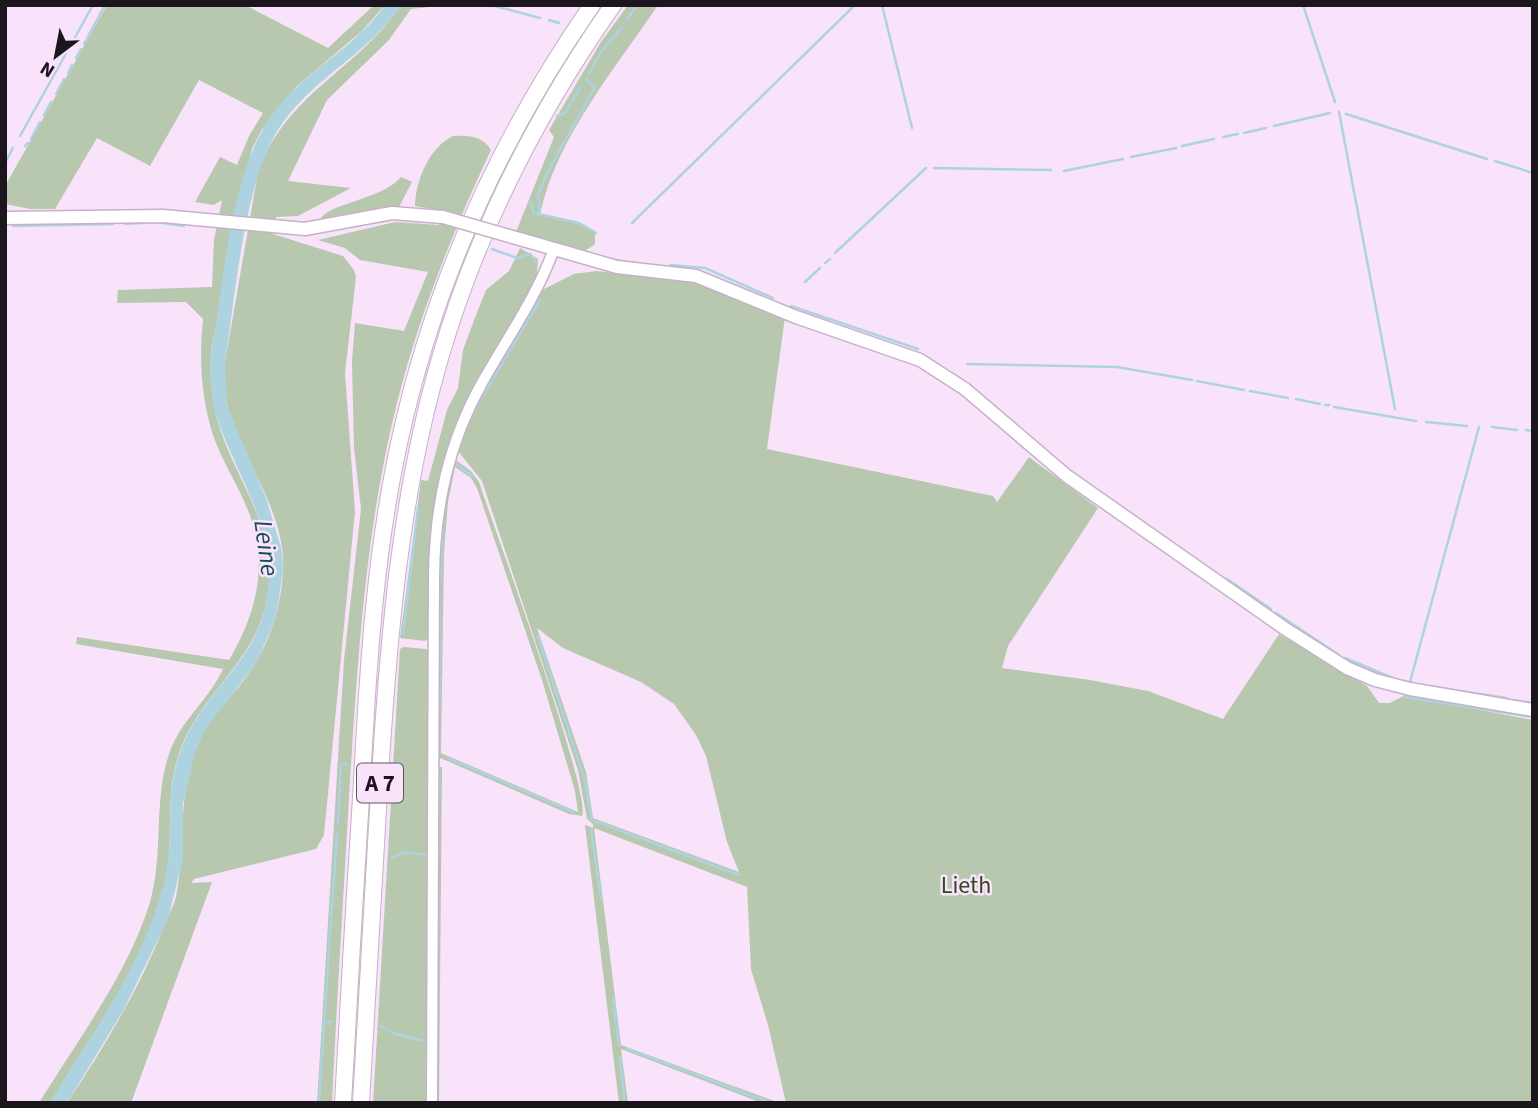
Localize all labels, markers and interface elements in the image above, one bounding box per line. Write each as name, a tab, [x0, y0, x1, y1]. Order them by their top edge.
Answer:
north arrow	[21, 21, 91, 91]
text: N	[35, 54, 60, 84]
water label: Leine	[244, 518, 289, 579]
road number: A 7	[357, 764, 403, 803]
park label: Lieth	[941, 868, 991, 903]

